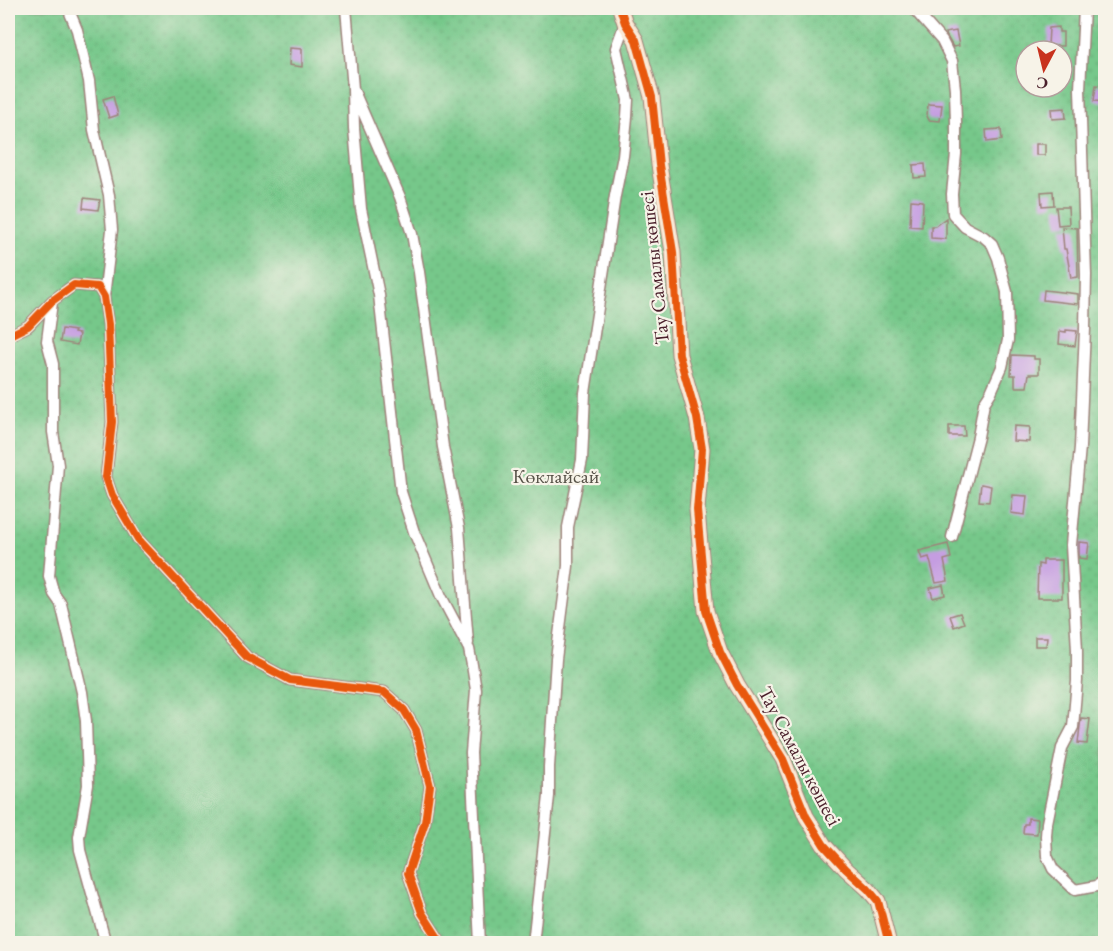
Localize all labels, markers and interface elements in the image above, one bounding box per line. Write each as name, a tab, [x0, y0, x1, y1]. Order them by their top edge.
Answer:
north arrow	[1014, 39, 1074, 99]
text: С	[1035, 72, 1049, 95]
street label: Тау Самалы көшесі	[633, 190, 675, 346]
park label: Көклайсай	[513, 463, 600, 489]
street label: Тау Самалы көшесі	[752, 682, 848, 830]

